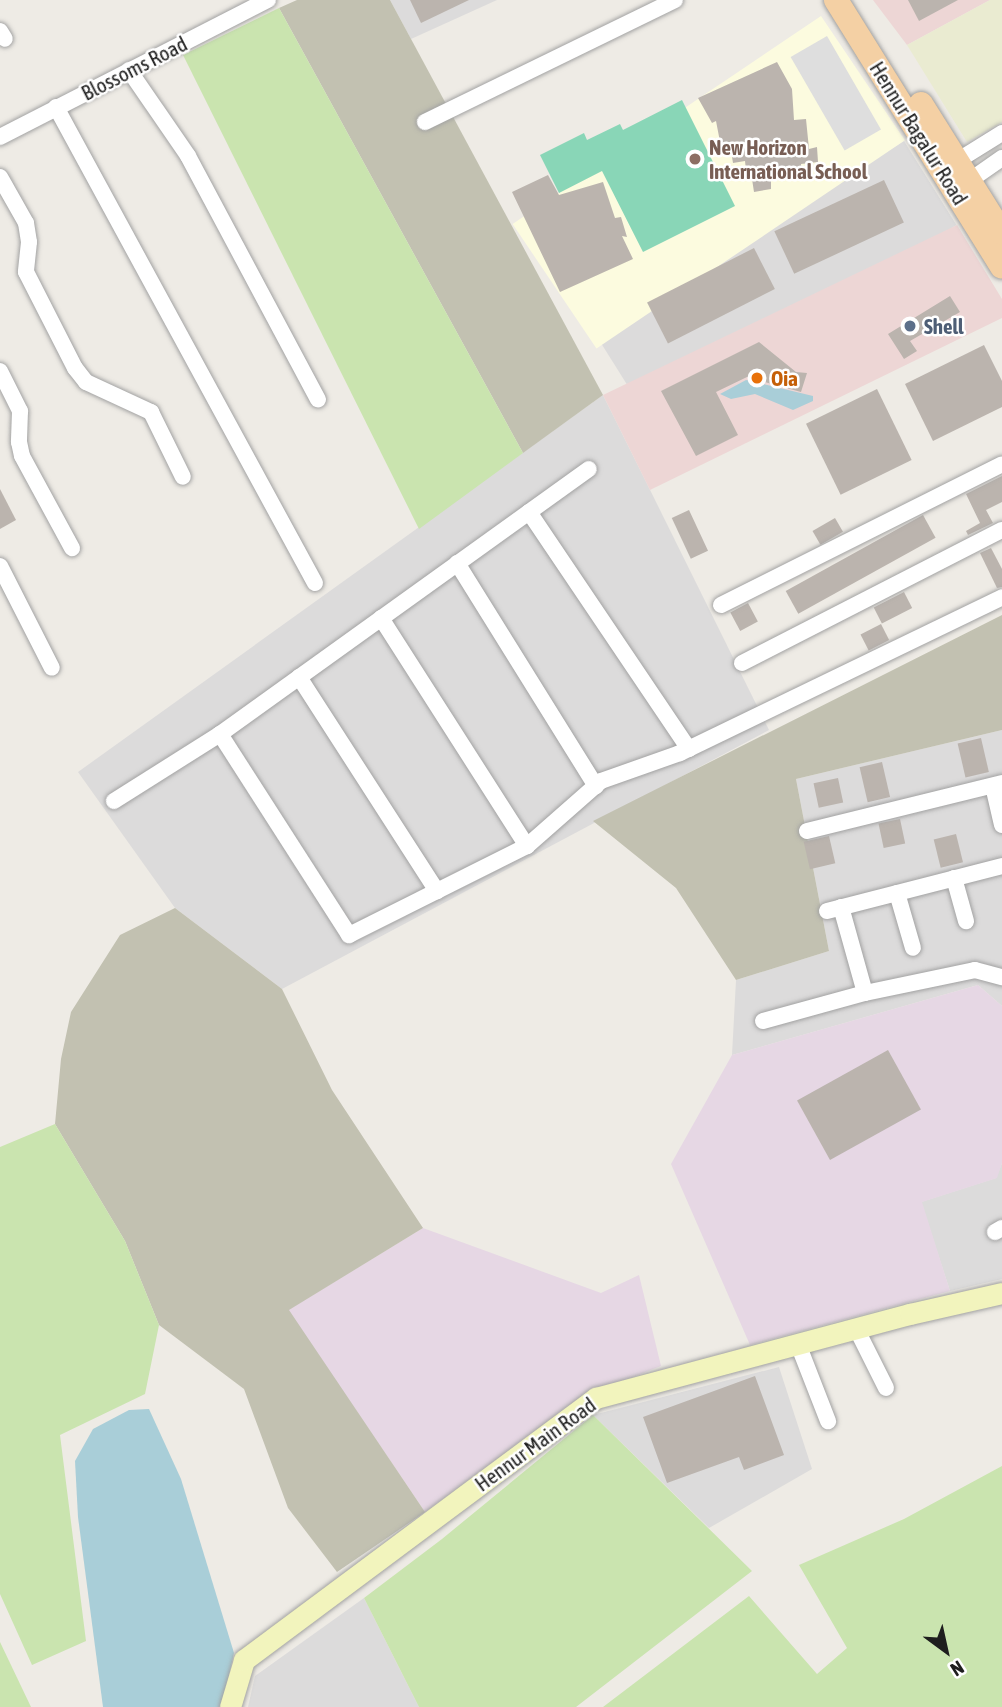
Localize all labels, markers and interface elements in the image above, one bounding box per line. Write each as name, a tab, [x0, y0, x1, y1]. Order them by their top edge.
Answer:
street label: Blossoms Road	[77, 31, 191, 105]
street label: Hennur Bagalur Road	[865, 57, 973, 209]
place label: New Horizon International School	[709, 134, 867, 184]
marker: New Horizon International School	[687, 151, 703, 167]
place label: Shell	[924, 313, 964, 339]
marker: Shell	[902, 318, 918, 334]
place label: Oia	[771, 365, 798, 391]
marker: Oia	[749, 370, 765, 386]
street label: Hennur Main Road	[470, 1392, 600, 1496]
north arrow	[911, 1616, 981, 1686]
text: N	[947, 1656, 968, 1681]

